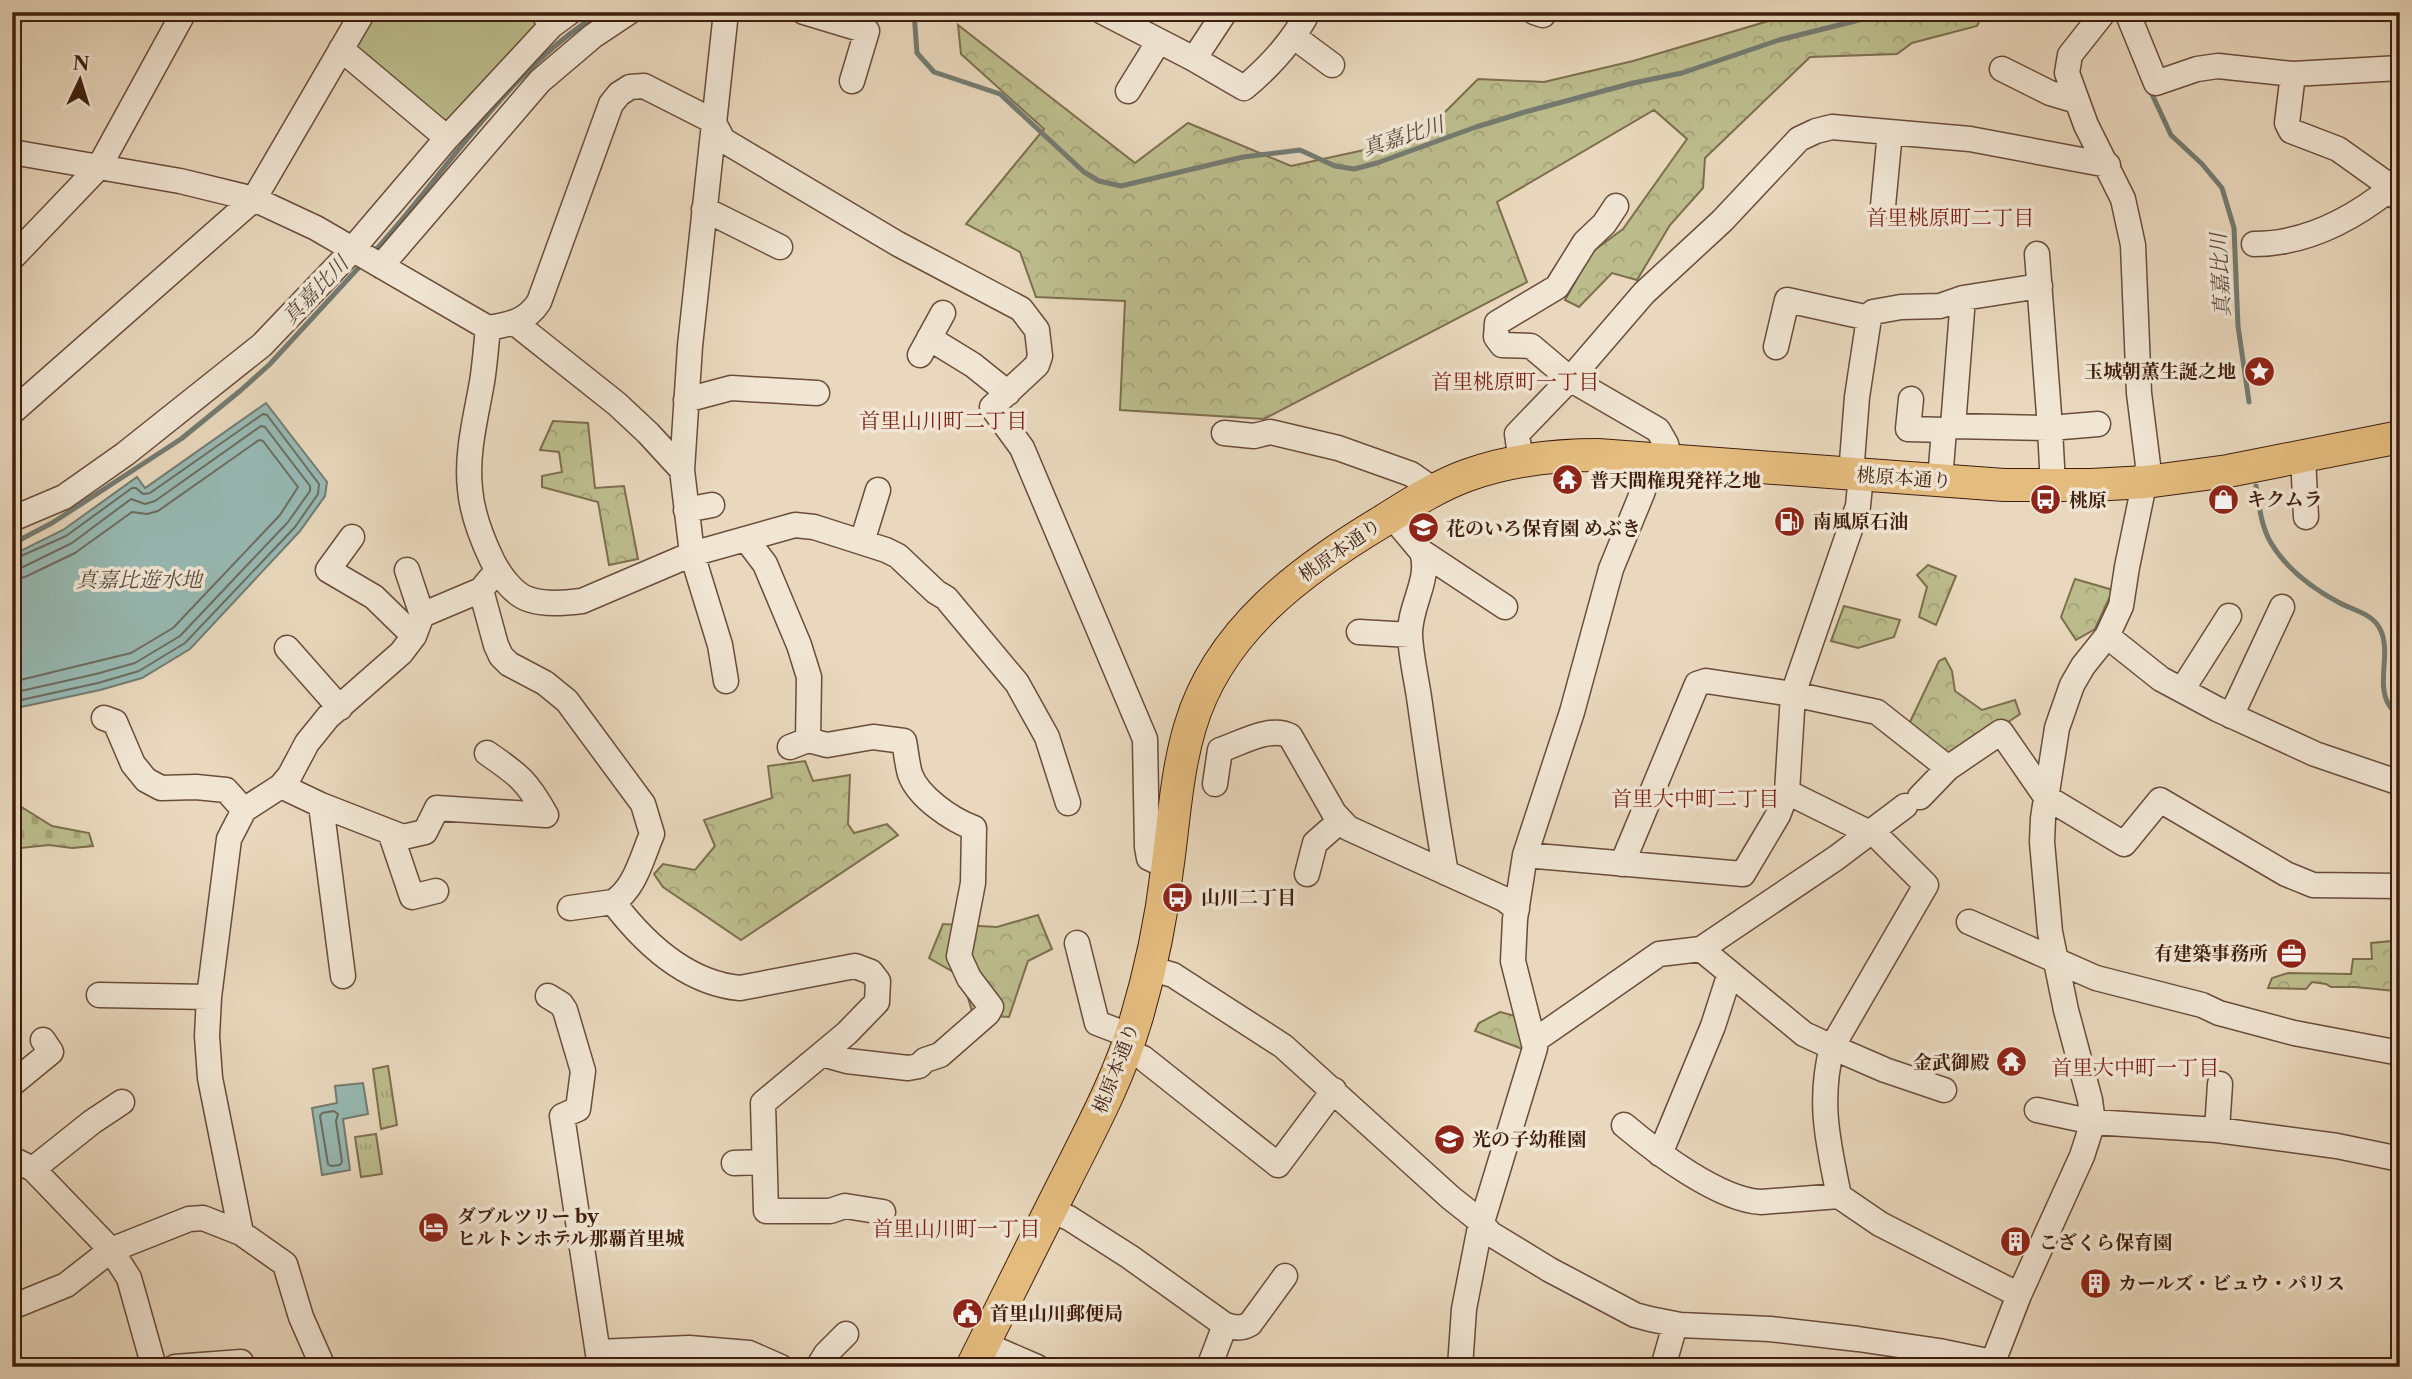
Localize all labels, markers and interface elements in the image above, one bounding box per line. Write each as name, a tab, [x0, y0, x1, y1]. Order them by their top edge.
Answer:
north arrow	[46, 46, 116, 116]
text: N	[72, 51, 90, 76]
water label: 真嘉比川	[1359, 111, 1449, 161]
district label: 首里桃原町二丁目	[1866, 205, 2034, 230]
water label: 真嘉比川	[2205, 230, 2235, 318]
water label: 真嘉比川	[277, 250, 355, 329]
place icon: 玉城朝薫生誕之地	[2242, 354, 2276, 388]
place label: 玉城朝薫生誕之地	[2084, 360, 2236, 383]
district label: 首里桃原町一丁目	[1431, 369, 1599, 394]
district label: 首里山川町二丁目	[859, 408, 1027, 433]
temple icon: 普天間権現発祥之地	[1550, 463, 1584, 497]
street label: 桃原本通り	[1856, 463, 1952, 493]
place label: 普天間権現発祥之地	[1590, 469, 1761, 492]
shop icon: キクムラ	[2207, 482, 2241, 516]
bus stop icon: 桃原	[2029, 483, 2063, 517]
place label: キクムラ	[2247, 488, 2323, 511]
place label: 桃原	[2069, 489, 2107, 512]
fuel station icon: 南風原石油	[1773, 504, 1807, 538]
place label: 南風原石油	[1813, 510, 1908, 533]
school or university icon: 花のいろ保育園 めぶき	[1406, 511, 1440, 545]
street label: 桃原本通り	[1294, 513, 1386, 587]
place label: 花のいろ保育園 めぶき	[1446, 517, 1641, 540]
water label: 真嘉比遊水地	[76, 567, 204, 592]
district label: 首里大中町二丁目	[1611, 786, 1779, 811]
bus stop icon: 山川二丁目	[1161, 880, 1195, 914]
place label: 山川二丁目	[1201, 886, 1296, 909]
office icon: 有建築事務所	[2274, 936, 2308, 970]
place label: 有建築事務所	[2154, 942, 2268, 965]
street label: 桃原本通り	[1088, 1020, 1144, 1116]
temple icon: 金武御殿	[1995, 1045, 2029, 1079]
place label: 金武御殿	[1913, 1051, 1990, 1074]
district label: 首里大中町一丁目	[2051, 1055, 2219, 1080]
school or university icon: 光の子幼稚園	[1432, 1122, 1466, 1156]
place label: 光の子幼稚園	[1472, 1128, 1586, 1151]
place label: ダブルツリー by ヒルトンホテル那覇首里城	[457, 1205, 684, 1250]
hotel icon: ダブルツリー by ヒルトンホテル那覇首里城	[417, 1210, 451, 1244]
district label: 首里山川町一丁目	[872, 1216, 1040, 1241]
building icon: こざくら保育園	[1999, 1225, 2033, 1259]
place label: こざくら保育園	[2039, 1231, 2172, 1254]
building icon: カールズ・ビュウ・パリス	[2078, 1266, 2112, 1300]
place label: カールズ・ビュウ・パリス	[2118, 1272, 2345, 1295]
public building icon: 首里山川郵便局	[950, 1296, 984, 1330]
place label: 首里山川郵便局	[990, 1302, 1123, 1325]

